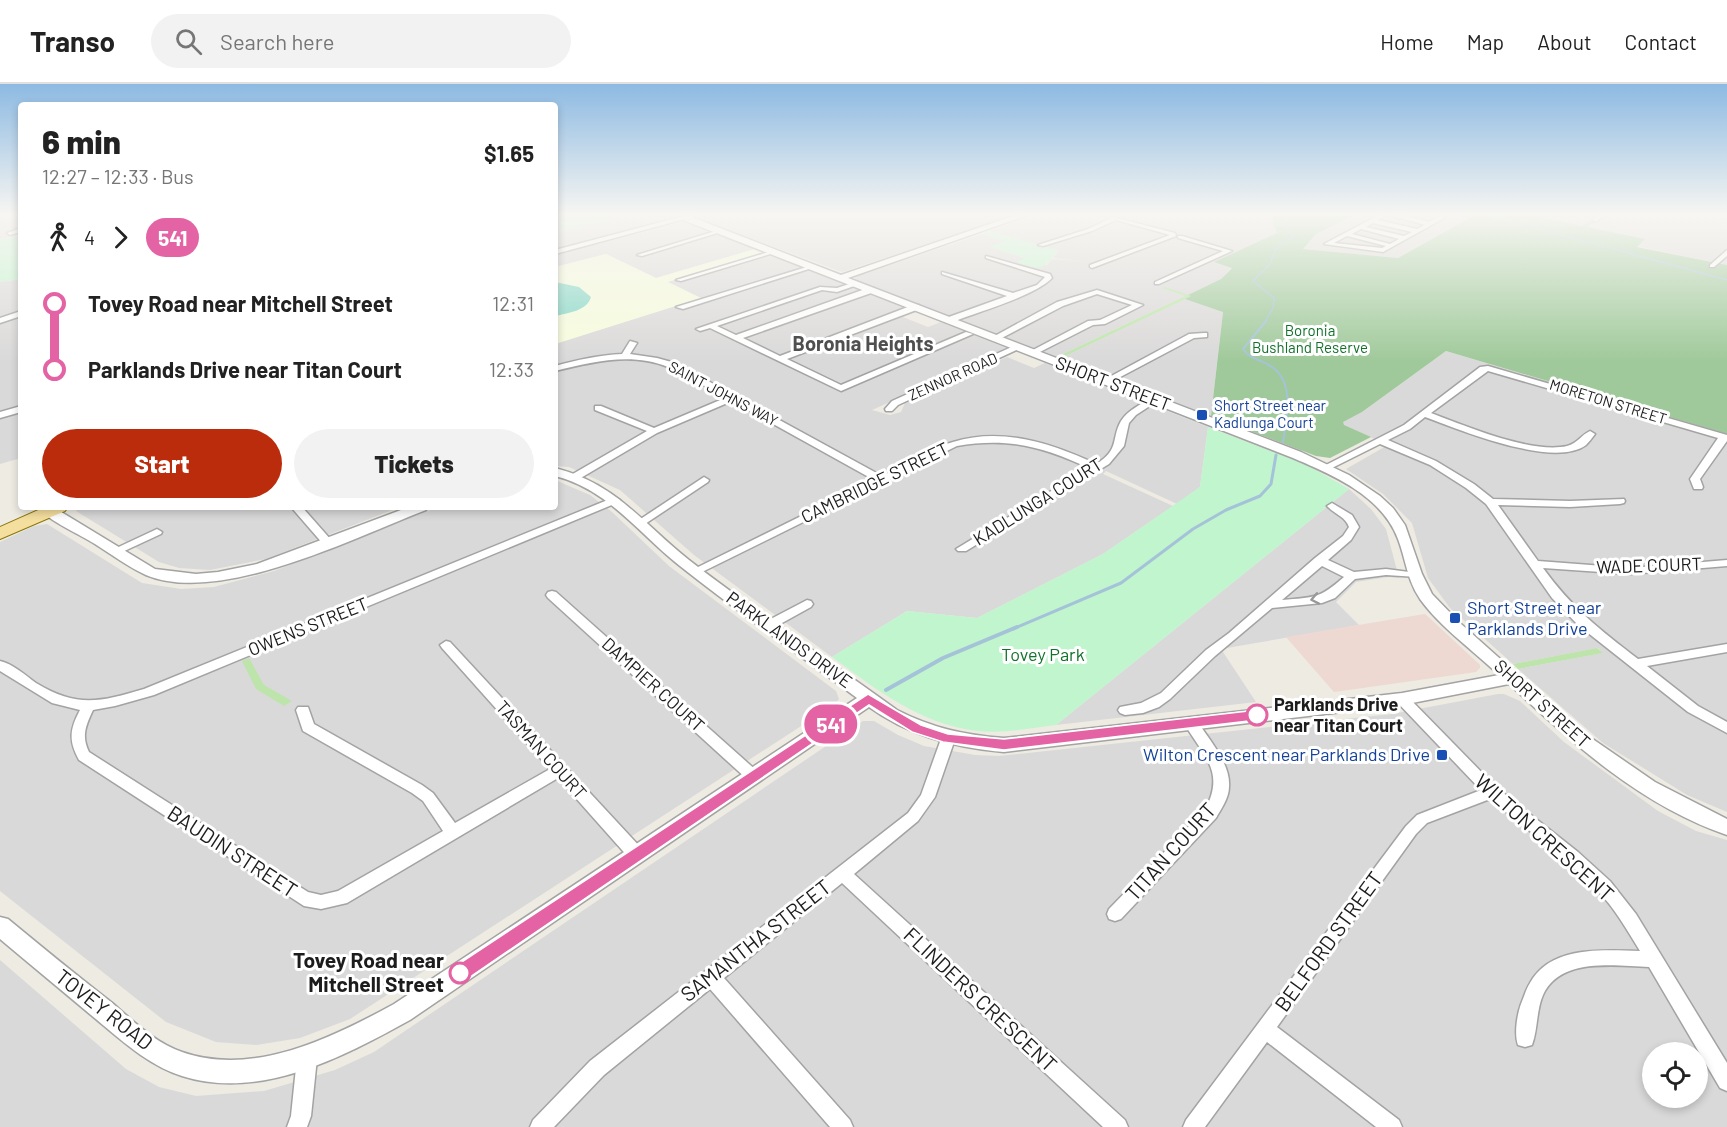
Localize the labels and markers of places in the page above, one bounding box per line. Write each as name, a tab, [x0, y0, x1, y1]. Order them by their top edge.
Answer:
place label: Short Street near Kadlunga Court	[1214, 396, 1327, 431]
marker: Short Street near Kadlunga Court	[1195, 408, 1209, 422]
place label: Short Street near Parklands Drive	[1467, 596, 1602, 639]
marker: Short Street near Parklands Drive	[1448, 611, 1462, 625]
place label: Parklands Drive near Titan Court	[1274, 693, 1403, 736]
marker: Parklands Drive near Titan Court	[1246, 704, 1268, 726]
place label: Wilton Crescent near Parklands Drive	[1143, 743, 1430, 765]
marker: Wilton Crescent near Parklands Drive	[1435, 748, 1449, 762]
place label: Tovey Road near Mitchell Street	[293, 947, 444, 996]
marker: Tovey Road near Mitchell Street	[449, 962, 471, 984]

